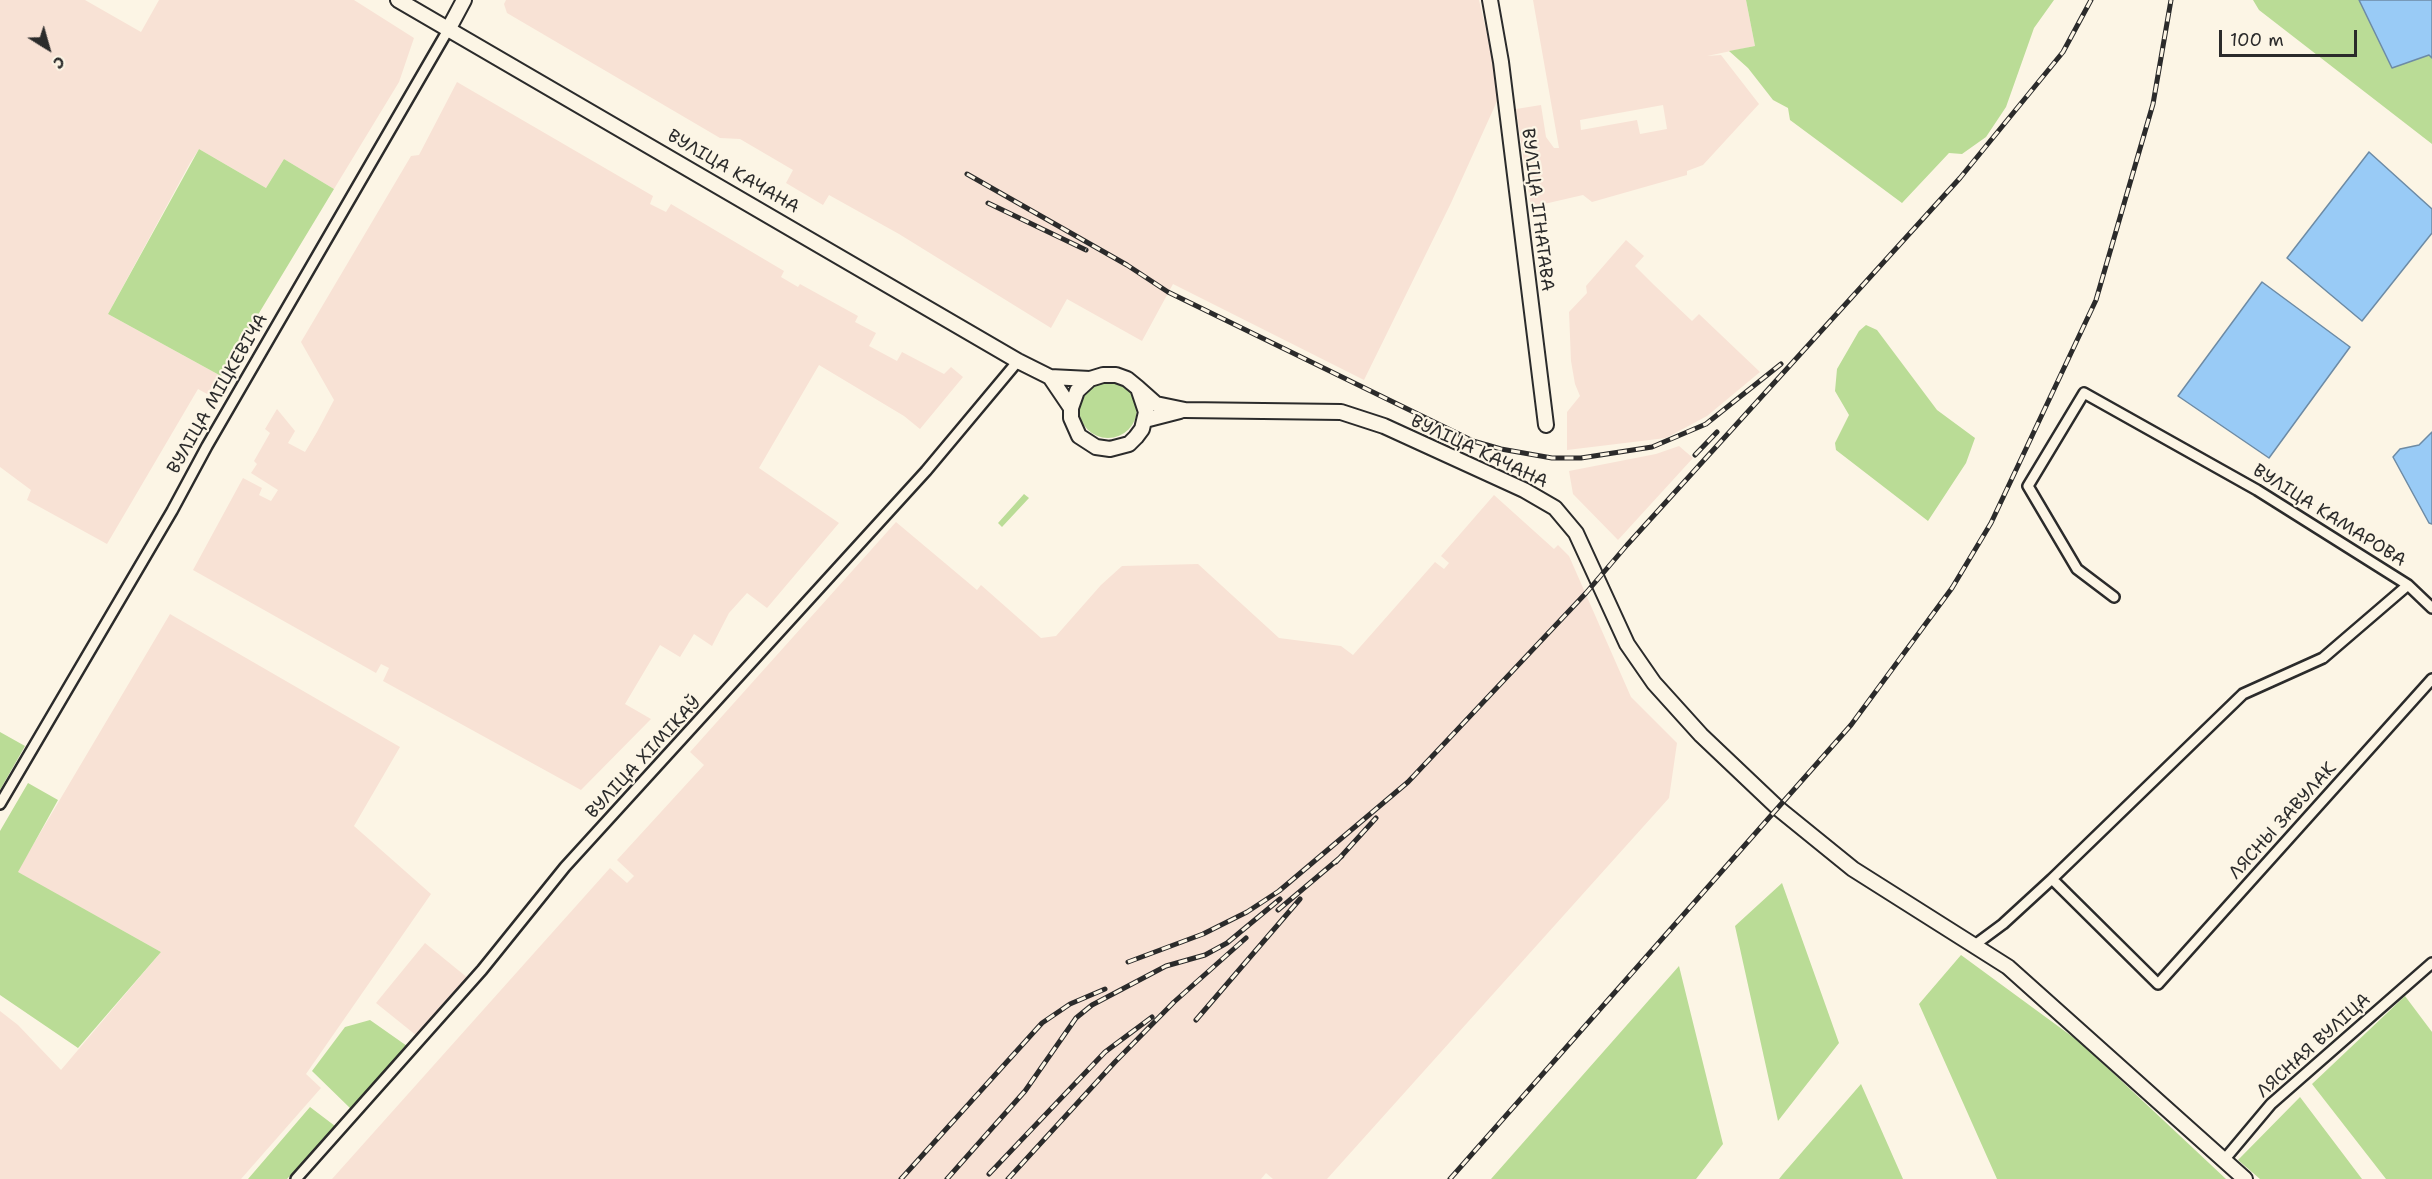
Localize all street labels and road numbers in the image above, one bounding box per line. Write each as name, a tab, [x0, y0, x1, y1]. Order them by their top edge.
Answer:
street label: ВУЛІЦА КАЧАНА	[663, 125, 803, 219]
street label: ВУЛІЦА ІГНАТАВА	[1516, 127, 1558, 293]
street label: ВУЛІЦА МІЦКЕВІЧА	[163, 310, 273, 478]
street label: ВУЛІЦА КАЧАНА	[1407, 411, 1551, 493]
street label: ВУЛІЦА КАМАРОВА	[2248, 460, 2410, 572]
street label: ВУЛІЦА ХІМІКАЎ	[582, 692, 706, 824]
street label: ЛЯСНЫ ЗАВУЛАК	[2225, 758, 2341, 884]
street label: ЛЯСНАЯ ВУЛІЦА	[2253, 989, 2375, 1103]

